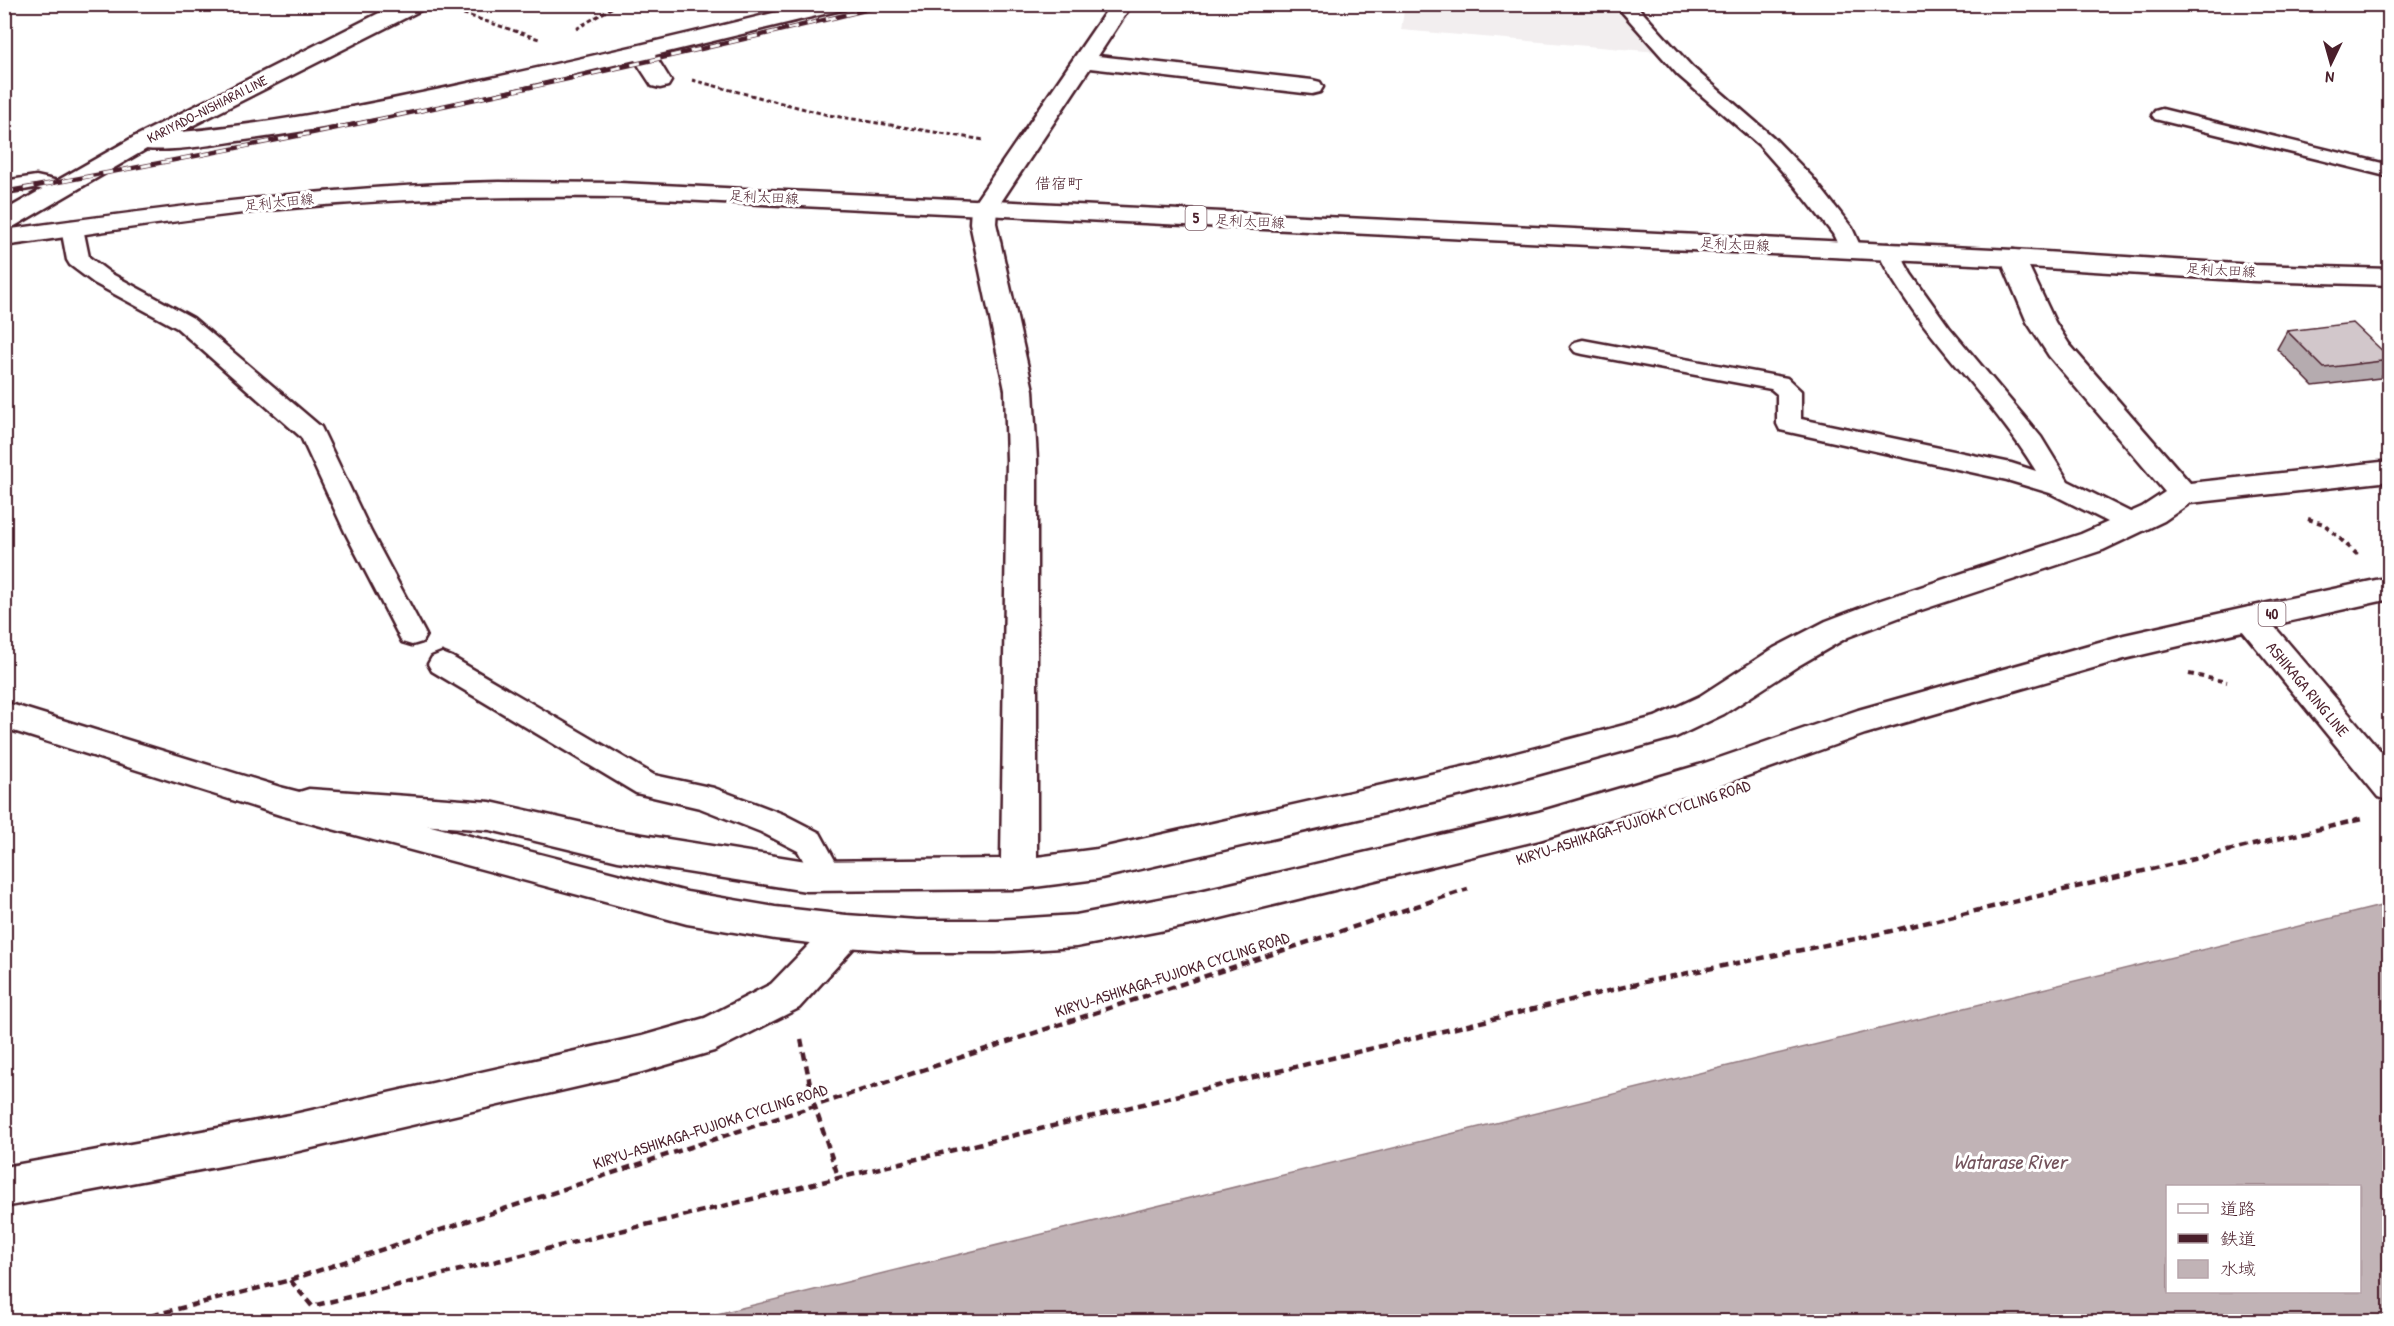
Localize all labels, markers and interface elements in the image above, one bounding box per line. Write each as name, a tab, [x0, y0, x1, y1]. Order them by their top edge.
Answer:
north arrow	[2301, 33, 2361, 93]
text: N	[2324, 67, 2335, 89]
street label: KARIYADO-NISHIARAI LINE	[143, 70, 270, 147]
district label: 借宿町	[1035, 172, 1083, 194]
street label: 足利太田線	[729, 185, 799, 208]
street label: 足利太田線	[243, 188, 315, 215]
road number: 5	[1186, 206, 1206, 230]
street label: 足利太田線	[1215, 209, 1285, 232]
street label: 足利太田線	[1700, 232, 1770, 255]
street label: 足利太田線	[2186, 258, 2256, 281]
road number: 40	[2258, 602, 2286, 626]
street label: ASHIKAGA RING LINE	[2262, 637, 2354, 741]
street label: KIRYU-ASHIKAGA-FUJIOKA CYCLING ROAD	[1513, 774, 1753, 870]
street label: KIRYU-ASHIKAGA-FUJIOKA CYCLING ROAD	[1052, 926, 1292, 1022]
street label: KIRYU-ASHIKAGA-FUJIOKA CYCLING ROAD	[590, 1078, 830, 1174]
water label: Watarase River	[1953, 1147, 2070, 1176]
legend	[2166, 1185, 2361, 1293]
text: 道路	[2220, 1196, 2256, 1221]
text: 鉄道	[2220, 1226, 2256, 1251]
text: 水域	[2220, 1256, 2256, 1281]

